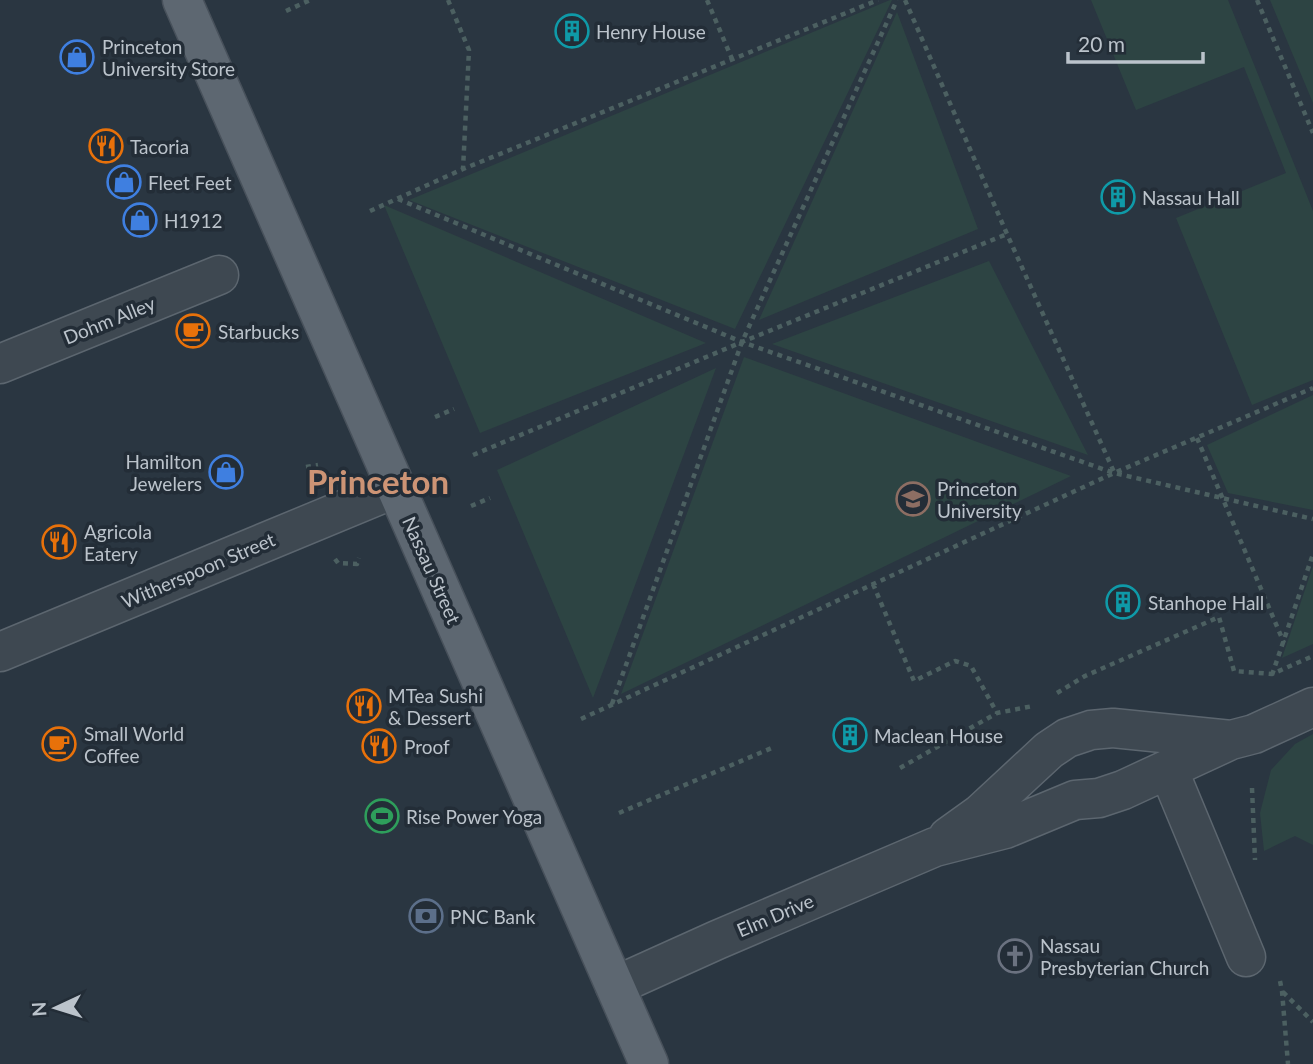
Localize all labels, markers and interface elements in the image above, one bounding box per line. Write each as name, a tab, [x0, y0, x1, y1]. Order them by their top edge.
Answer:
building icon: Henry House	[553, 12, 591, 50]
place label: Henry House	[596, 20, 706, 43]
scale bar	[1068, 21, 1203, 65]
text: 20 m	[1078, 31, 1125, 56]
place label: Princeton University Store	[102, 35, 235, 80]
shop icon: Princeton University Store	[58, 38, 96, 76]
restaurant icon: Tacoria	[87, 127, 125, 165]
place label: Tacoria	[130, 135, 189, 158]
shop icon: Fleet Feet	[105, 163, 143, 201]
place label: Fleet Feet	[148, 171, 232, 194]
building icon: Nassau Hall	[1099, 178, 1137, 216]
place label: Nassau Hall	[1142, 186, 1240, 209]
shop icon: H1912	[121, 201, 159, 239]
place label: H1912	[164, 209, 223, 232]
street label: Dohm Alley	[60, 291, 158, 349]
cafe icon: Starbucks	[174, 312, 212, 350]
place label: Starbucks	[218, 320, 299, 343]
place label: Hamilton Jewelers	[126, 450, 202, 495]
shop icon: Hamilton Jewelers	[207, 453, 245, 491]
district label: Princeton	[307, 461, 449, 501]
place label: Princeton University	[937, 477, 1022, 522]
school or university icon: Princeton University	[894, 480, 932, 518]
street label: Nassau Street	[398, 513, 466, 627]
place label: Agricola Eatery	[84, 520, 152, 565]
restaurant icon: Agricola Eatery	[40, 523, 78, 561]
street label: Witherspoon Street	[118, 527, 278, 613]
building icon: Stanhope Hall	[1104, 583, 1142, 621]
place label: Stanhope Hall	[1148, 591, 1264, 614]
place label: MTea Sushi & Dessert	[388, 684, 483, 729]
restaurant icon: MTea Sushi & Dessert	[345, 687, 383, 725]
building icon: Maclean House	[831, 716, 869, 754]
place label: Small World Coffee	[84, 722, 184, 767]
place label: Maclean House	[874, 724, 1003, 747]
cafe icon: Small World Coffee	[40, 725, 78, 763]
restaurant icon: Proof	[360, 727, 398, 765]
place label: Proof	[404, 735, 450, 758]
sports icon: Rise Power Yoga	[363, 797, 401, 835]
place label: Rise Power Yoga	[406, 805, 542, 828]
street label: Elm Drive	[733, 889, 817, 941]
bank icon: PNC Bank	[407, 897, 445, 935]
place label: PNC Bank	[450, 905, 536, 928]
place label: Nassau Presbyterian Church	[1040, 934, 1209, 979]
church icon: Nassau Presbyterian Church	[996, 937, 1034, 975]
north arrow	[21, 973, 91, 1043]
text: N	[27, 1001, 51, 1017]

